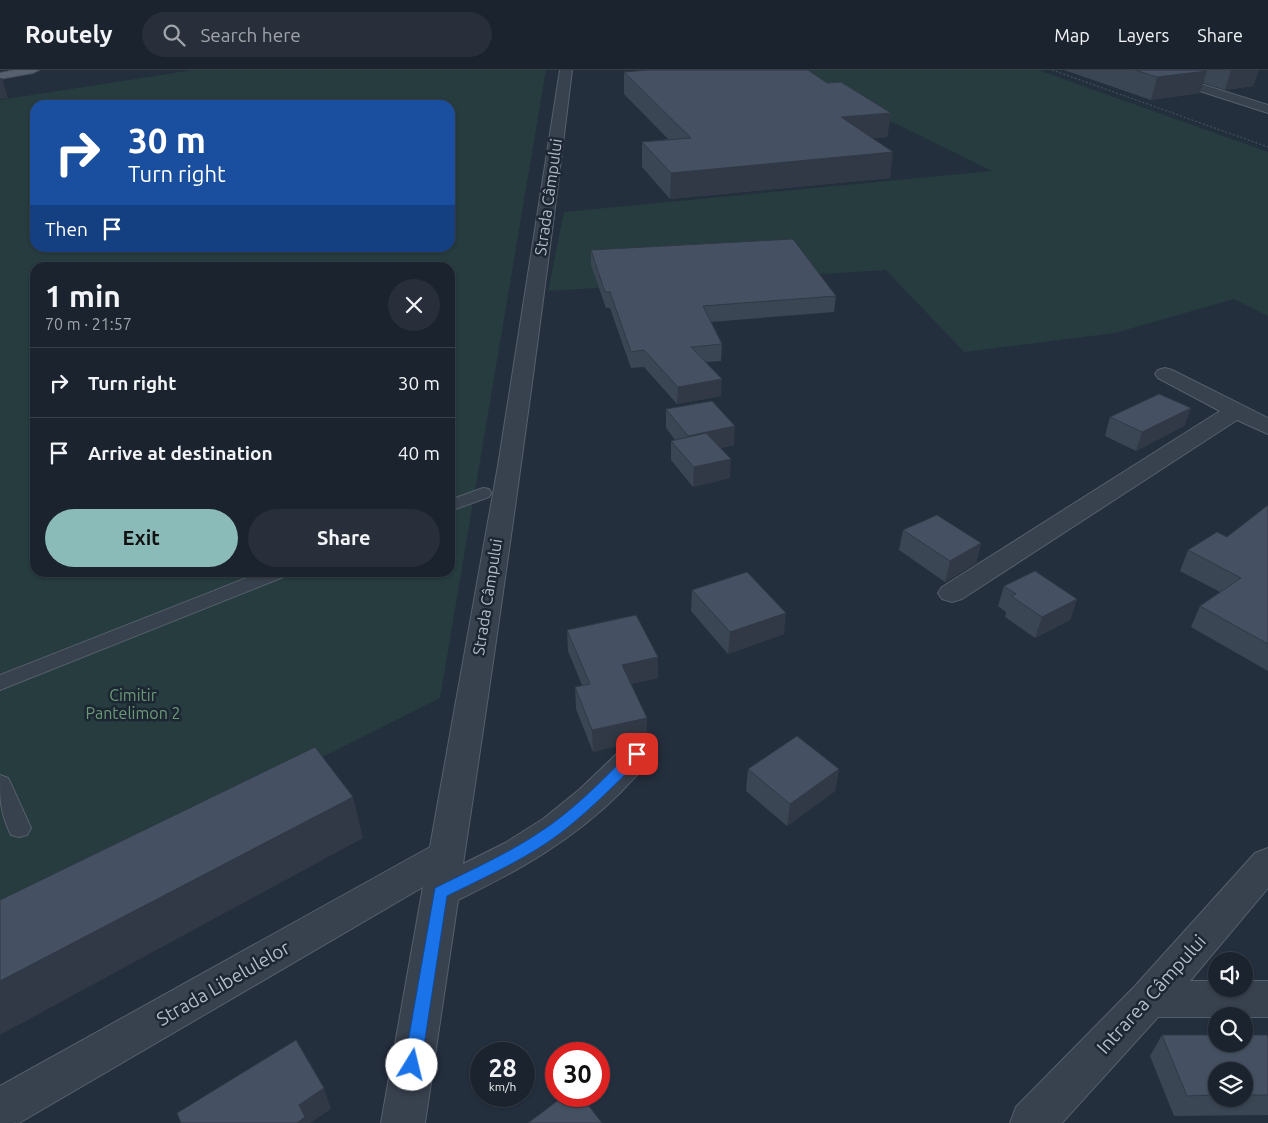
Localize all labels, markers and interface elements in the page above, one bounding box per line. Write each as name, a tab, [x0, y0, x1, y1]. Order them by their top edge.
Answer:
search box	[142, 12, 492, 57]
text: Routely	[25, 21, 112, 48]
icon: search	[160, 21, 188, 49]
text: Search here	[200, 24, 301, 46]
text: Map	[1054, 25, 1090, 45]
text: Layers	[1118, 25, 1169, 45]
text: Share	[1197, 25, 1243, 45]
icon: right	[45, 120, 110, 185]
text: 30 m	[128, 120, 206, 160]
street label: Strada Câmpului	[531, 137, 565, 257]
text: Turn right	[128, 161, 226, 186]
icon: arrive	[98, 215, 126, 243]
text: Then	[45, 218, 88, 240]
text: 1 min	[45, 279, 121, 313]
button: close	[388, 279, 440, 331]
text: 70 m · 21:57	[45, 315, 132, 333]
icon: right	[45, 369, 73, 397]
text: Turn right	[88, 372, 176, 394]
text: 30 m	[398, 372, 440, 394]
icon: arrive	[45, 439, 73, 467]
text: Arrive at destination	[88, 442, 273, 464]
text: 40 m	[398, 442, 440, 464]
button: Exit	[45, 509, 238, 567]
button: Share	[248, 509, 440, 567]
street label: Strada Câmpului	[469, 537, 505, 657]
park label: Cimitir Pantelimon 2	[86, 686, 180, 722]
pin	[616, 733, 658, 775]
icon: arrive	[623, 740, 651, 768]
street label: Intrarea Câmpului	[1092, 930, 1210, 1058]
street label: Strada Libelulelor	[153, 936, 293, 1030]
map controls	[1208, 952, 1253, 1107]
button: sound	[1208, 952, 1253, 997]
button: search	[1208, 1007, 1253, 1052]
position arrow	[385, 1038, 437, 1090]
speed limit sign: 30	[545, 1042, 610, 1107]
text: 28	[488, 1054, 517, 1082]
button: layers	[1208, 1062, 1253, 1107]
text: km/h	[489, 1080, 516, 1093]

